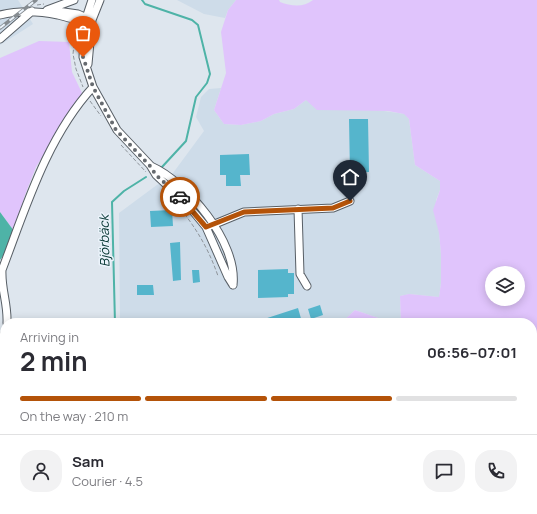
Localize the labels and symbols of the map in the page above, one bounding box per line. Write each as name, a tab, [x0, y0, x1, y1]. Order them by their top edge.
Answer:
pin	[66, 16, 100, 57]
pin	[333, 160, 367, 201]
courier	[160, 177, 200, 217]
water label: Björbäck	[95, 212, 113, 267]

